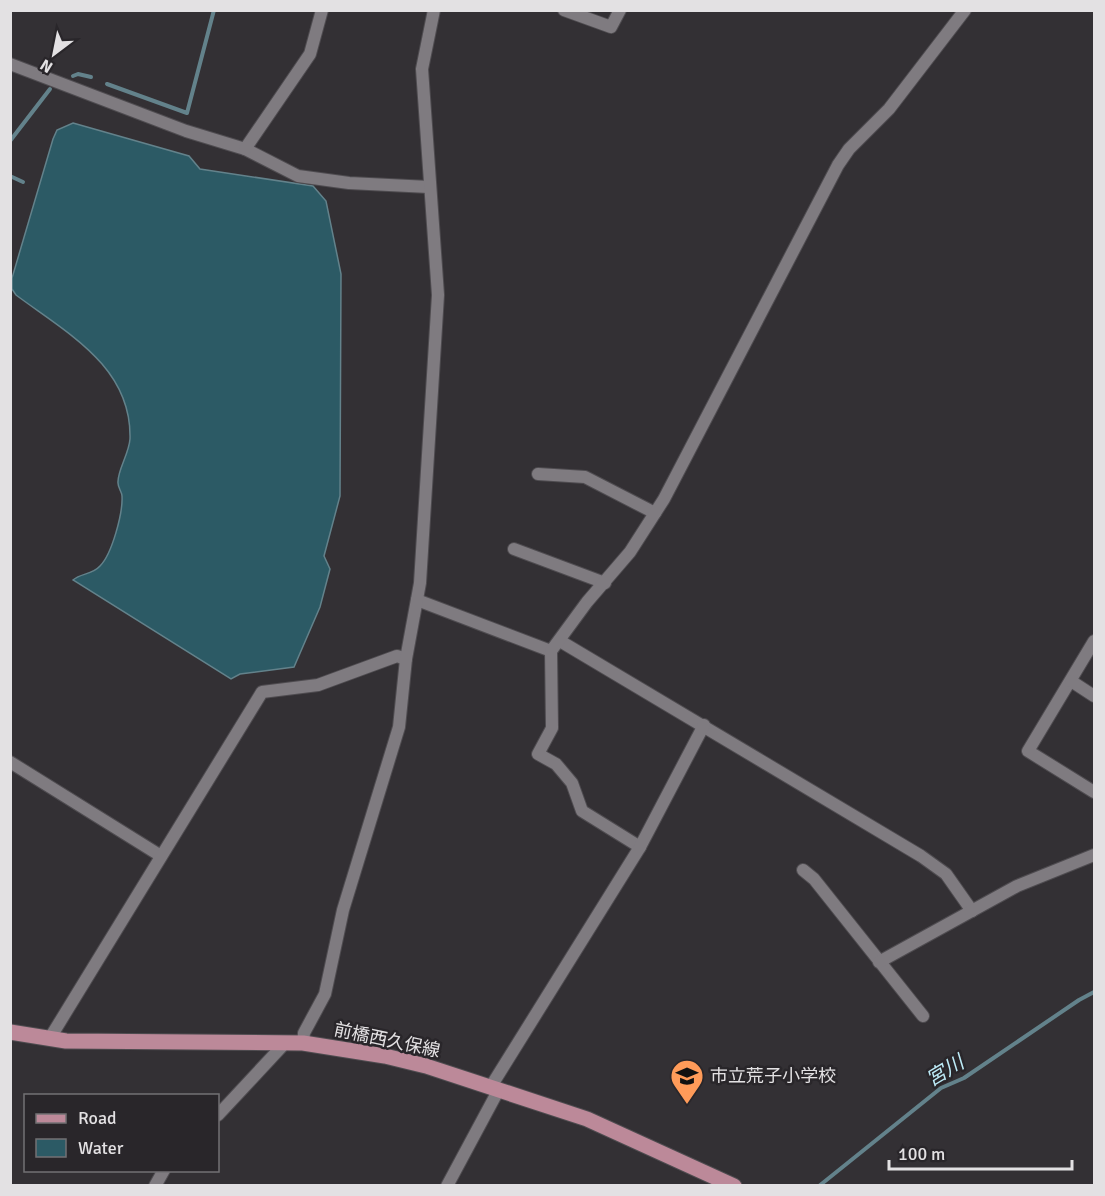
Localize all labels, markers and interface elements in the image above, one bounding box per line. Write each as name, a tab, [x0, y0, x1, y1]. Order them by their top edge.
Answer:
north arrow	[24, 24, 84, 84]
text: N	[37, 54, 57, 77]
street label: 前橋西久保線	[332, 1018, 442, 1062]
water label: 宮川	[921, 1049, 970, 1092]
school or university icon: 市立荒子小学校	[669, 1058, 705, 1105]
place label: 市立荒子小学校	[710, 1065, 836, 1087]
legend	[24, 1094, 219, 1172]
text: Road	[78, 1107, 117, 1129]
scale bar	[889, 1133, 1072, 1171]
text: Water	[78, 1137, 124, 1159]
text: 100 m	[898, 1143, 945, 1165]

